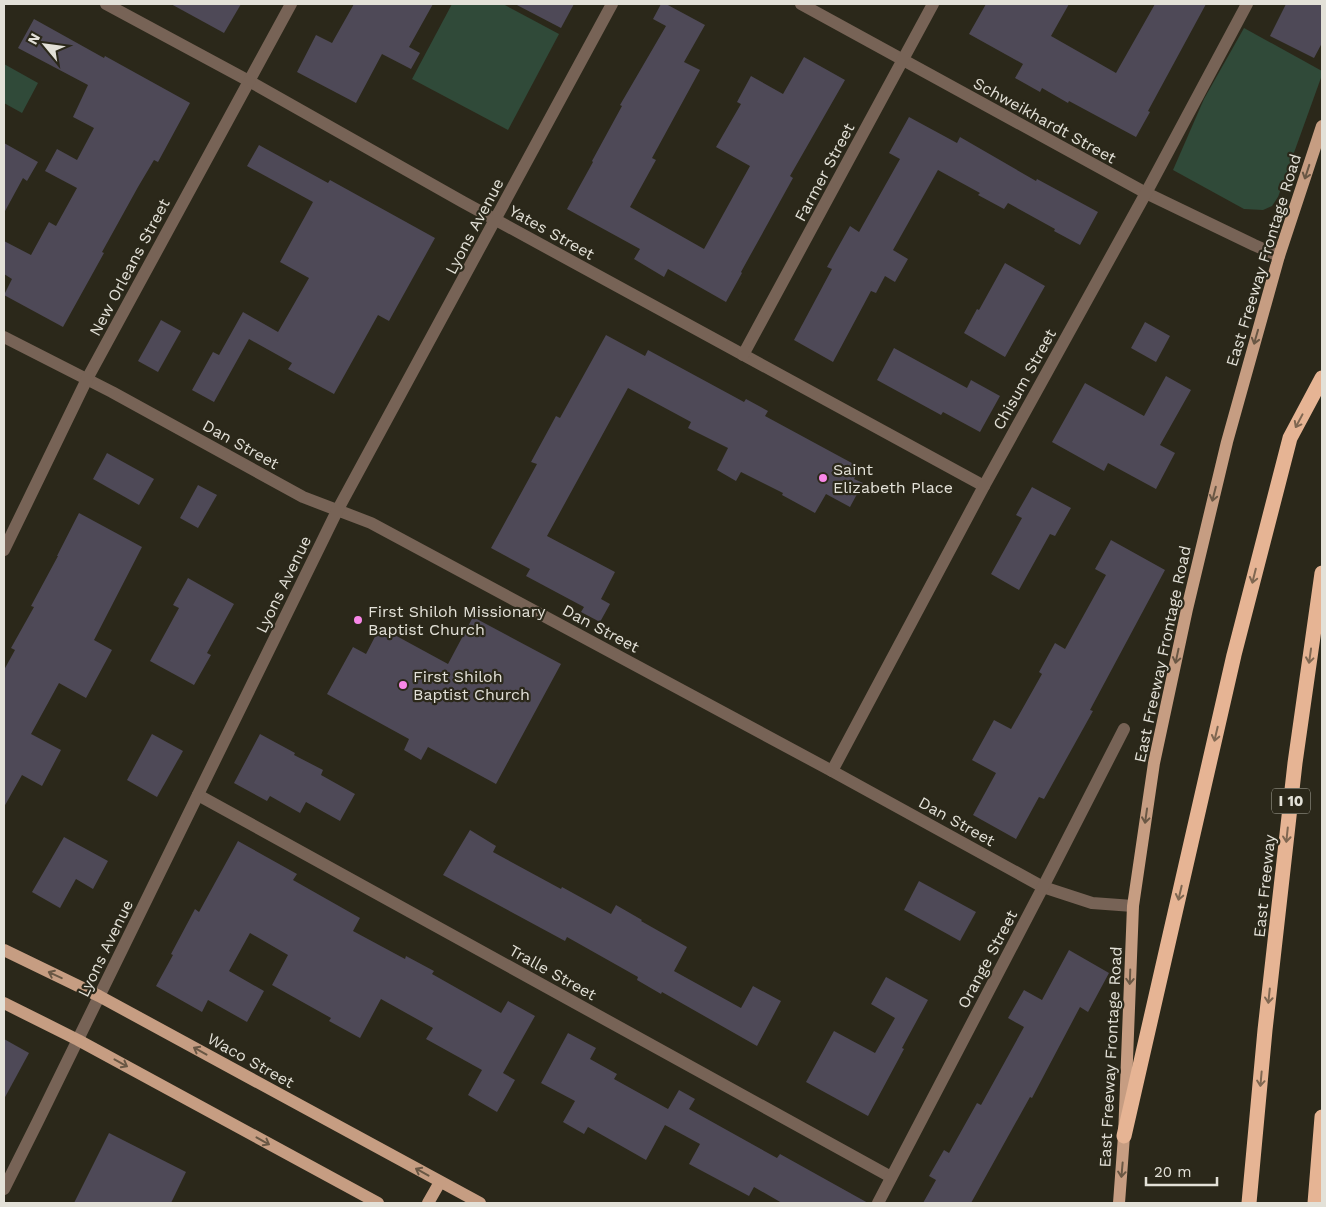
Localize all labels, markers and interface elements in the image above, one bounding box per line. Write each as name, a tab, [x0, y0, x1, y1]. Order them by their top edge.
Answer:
north arrow	[20, 20, 70, 70]
text: N	[24, 30, 43, 47]
street label: Schweikhardt Street	[970, 73, 1120, 168]
street label: Farmer Street	[791, 119, 859, 225]
street label: East Freeway Frontage Road	[1222, 152, 1305, 369]
one-way arrow	[1301, 164, 1311, 180]
street label: Lyons Avenue	[441, 175, 508, 277]
street label: New Orleans Street	[85, 195, 174, 339]
street label: Yates Street	[506, 201, 598, 264]
street label: Chisum Street	[989, 325, 1060, 433]
one-way arrow	[1251, 328, 1261, 344]
one-way arrow	[1294, 413, 1304, 428]
street label: Dan Street	[199, 416, 282, 473]
place label: Saint Elizabeth Place	[833, 460, 953, 497]
marker: Saint Elizabeth Place	[817, 472, 829, 484]
one-way arrow	[1209, 485, 1218, 501]
street label: Lyons Avenue	[252, 533, 315, 636]
street label: East Freeway Frontage Road	[1130, 544, 1195, 764]
one-way arrow	[1249, 568, 1259, 584]
street label: Dan Street	[559, 600, 643, 657]
place label: First Shiloh Missionary Baptist Church	[368, 602, 546, 639]
marker: First Shiloh Missionary Baptist Church	[352, 614, 364, 626]
one-way arrow	[1171, 648, 1181, 664]
one-way arrow	[1305, 648, 1315, 664]
place label: First Shiloh Baptist Church	[413, 667, 530, 704]
marker: First Shiloh Baptist Church	[397, 679, 409, 691]
one-way arrow	[1211, 726, 1220, 742]
road number: I 10	[1272, 788, 1310, 814]
street label: Dan Street	[915, 793, 998, 850]
one-way arrow	[1141, 808, 1151, 824]
one-way arrow	[1282, 826, 1292, 842]
street label: East Freeway	[1250, 833, 1279, 939]
one-way arrow	[1175, 884, 1184, 900]
street label: Lyons Avenue	[74, 897, 137, 1000]
street label: Orange Street	[954, 907, 1021, 1012]
street label: Tralle Street	[506, 941, 600, 1004]
street label: East Freeway Frontage Road	[1095, 946, 1126, 1168]
one-way arrow	[1126, 969, 1135, 985]
one-way arrow	[48, 970, 63, 979]
one-way arrow	[1264, 988, 1274, 1004]
street label: Waco Street	[204, 1029, 298, 1092]
one-way arrow	[193, 1045, 207, 1055]
one-way arrow	[113, 1058, 128, 1068]
one-way arrow	[1256, 1070, 1265, 1086]
one-way arrow	[256, 1136, 271, 1146]
scale bar	[1146, 1154, 1217, 1186]
one-way arrow	[1117, 1161, 1126, 1177]
text: 20 m	[1154, 1163, 1192, 1181]
one-way arrow	[415, 1166, 429, 1176]

